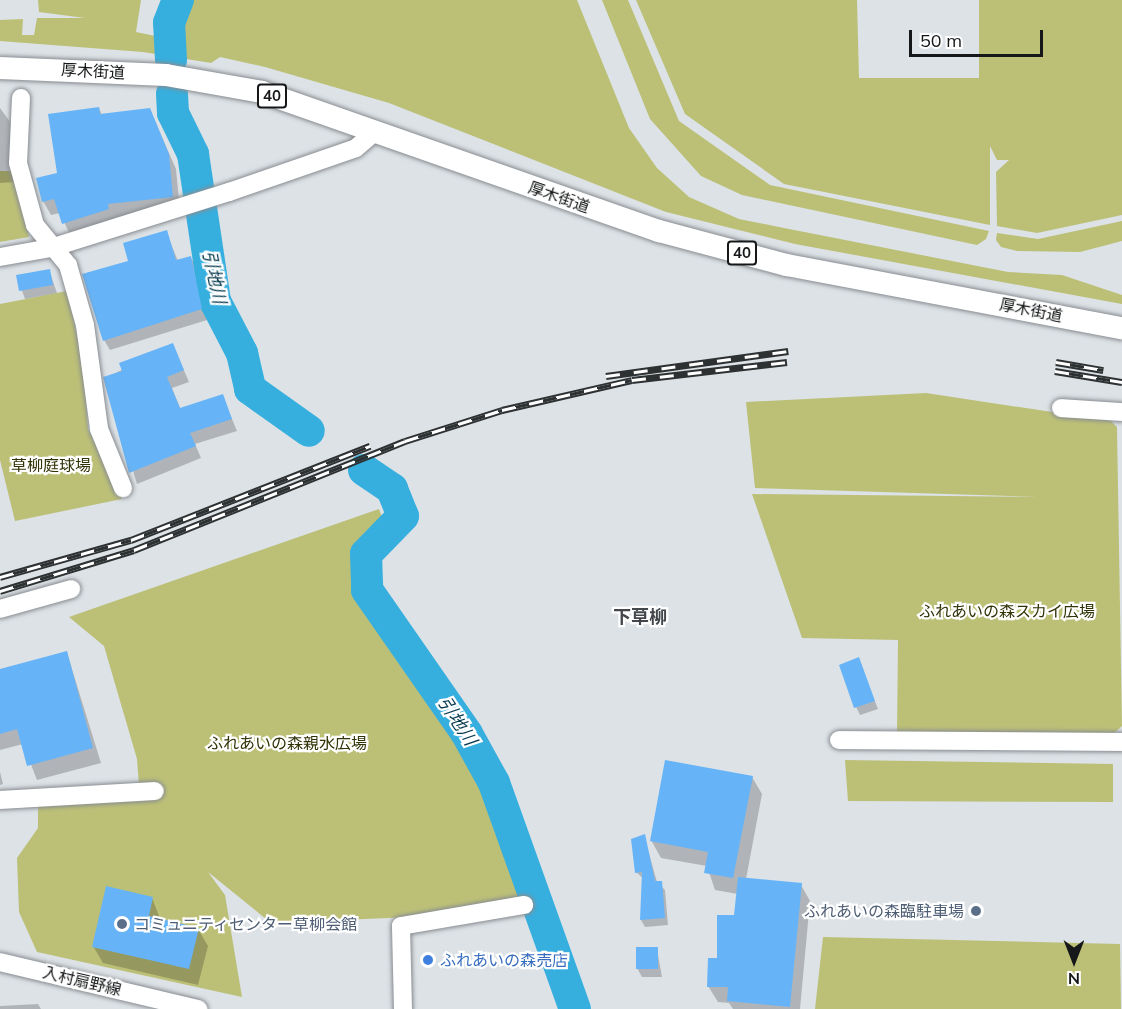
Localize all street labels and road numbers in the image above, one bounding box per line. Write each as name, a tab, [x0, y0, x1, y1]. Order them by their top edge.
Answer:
street label: 厚木街道	[61, 60, 125, 82]
road number: 40	[257, 84, 287, 108]
street label: 厚木街道	[526, 178, 592, 216]
road number: 40	[727, 241, 757, 265]
street label: 厚木街道	[998, 294, 1064, 326]
street label: 入村扇野線	[41, 963, 123, 999]

